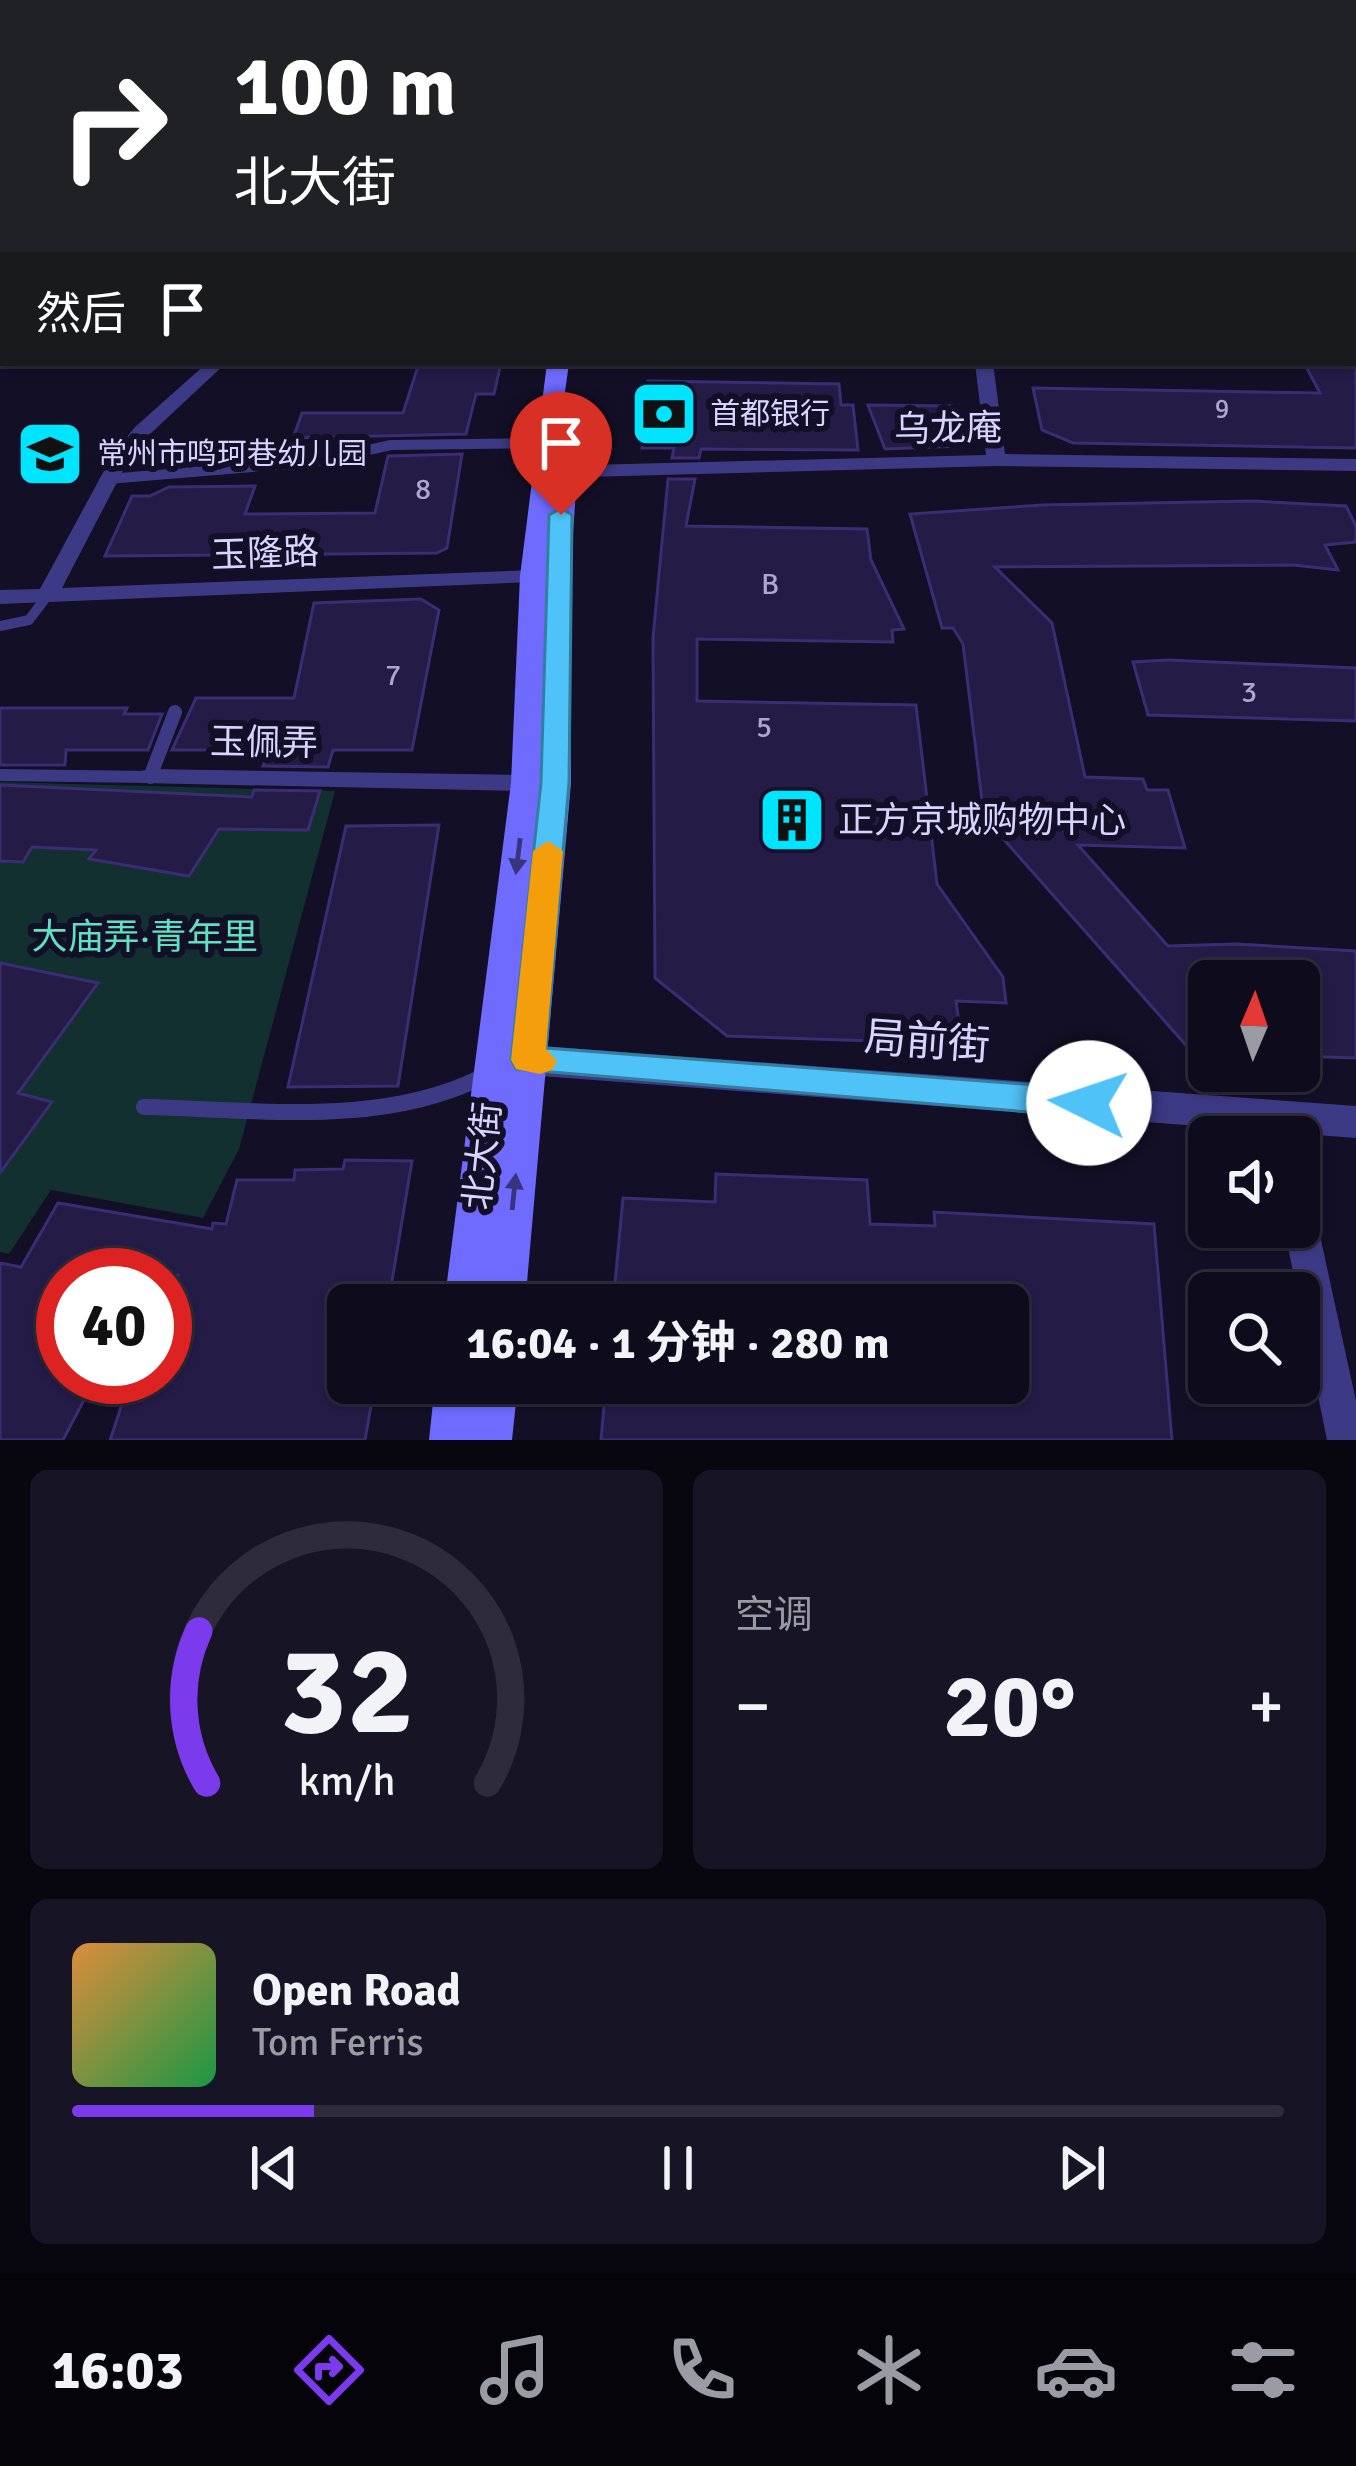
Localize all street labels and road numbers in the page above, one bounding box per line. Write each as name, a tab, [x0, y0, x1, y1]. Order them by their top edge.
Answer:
street label: 乌龙庵	[894, 406, 1002, 452]
street label: 玉隆路	[210, 530, 320, 578]
street label: 玉佩弄	[210, 720, 318, 766]
street label: 局前街	[862, 1012, 992, 1072]
street label: 北大街	[455, 1100, 511, 1212]

